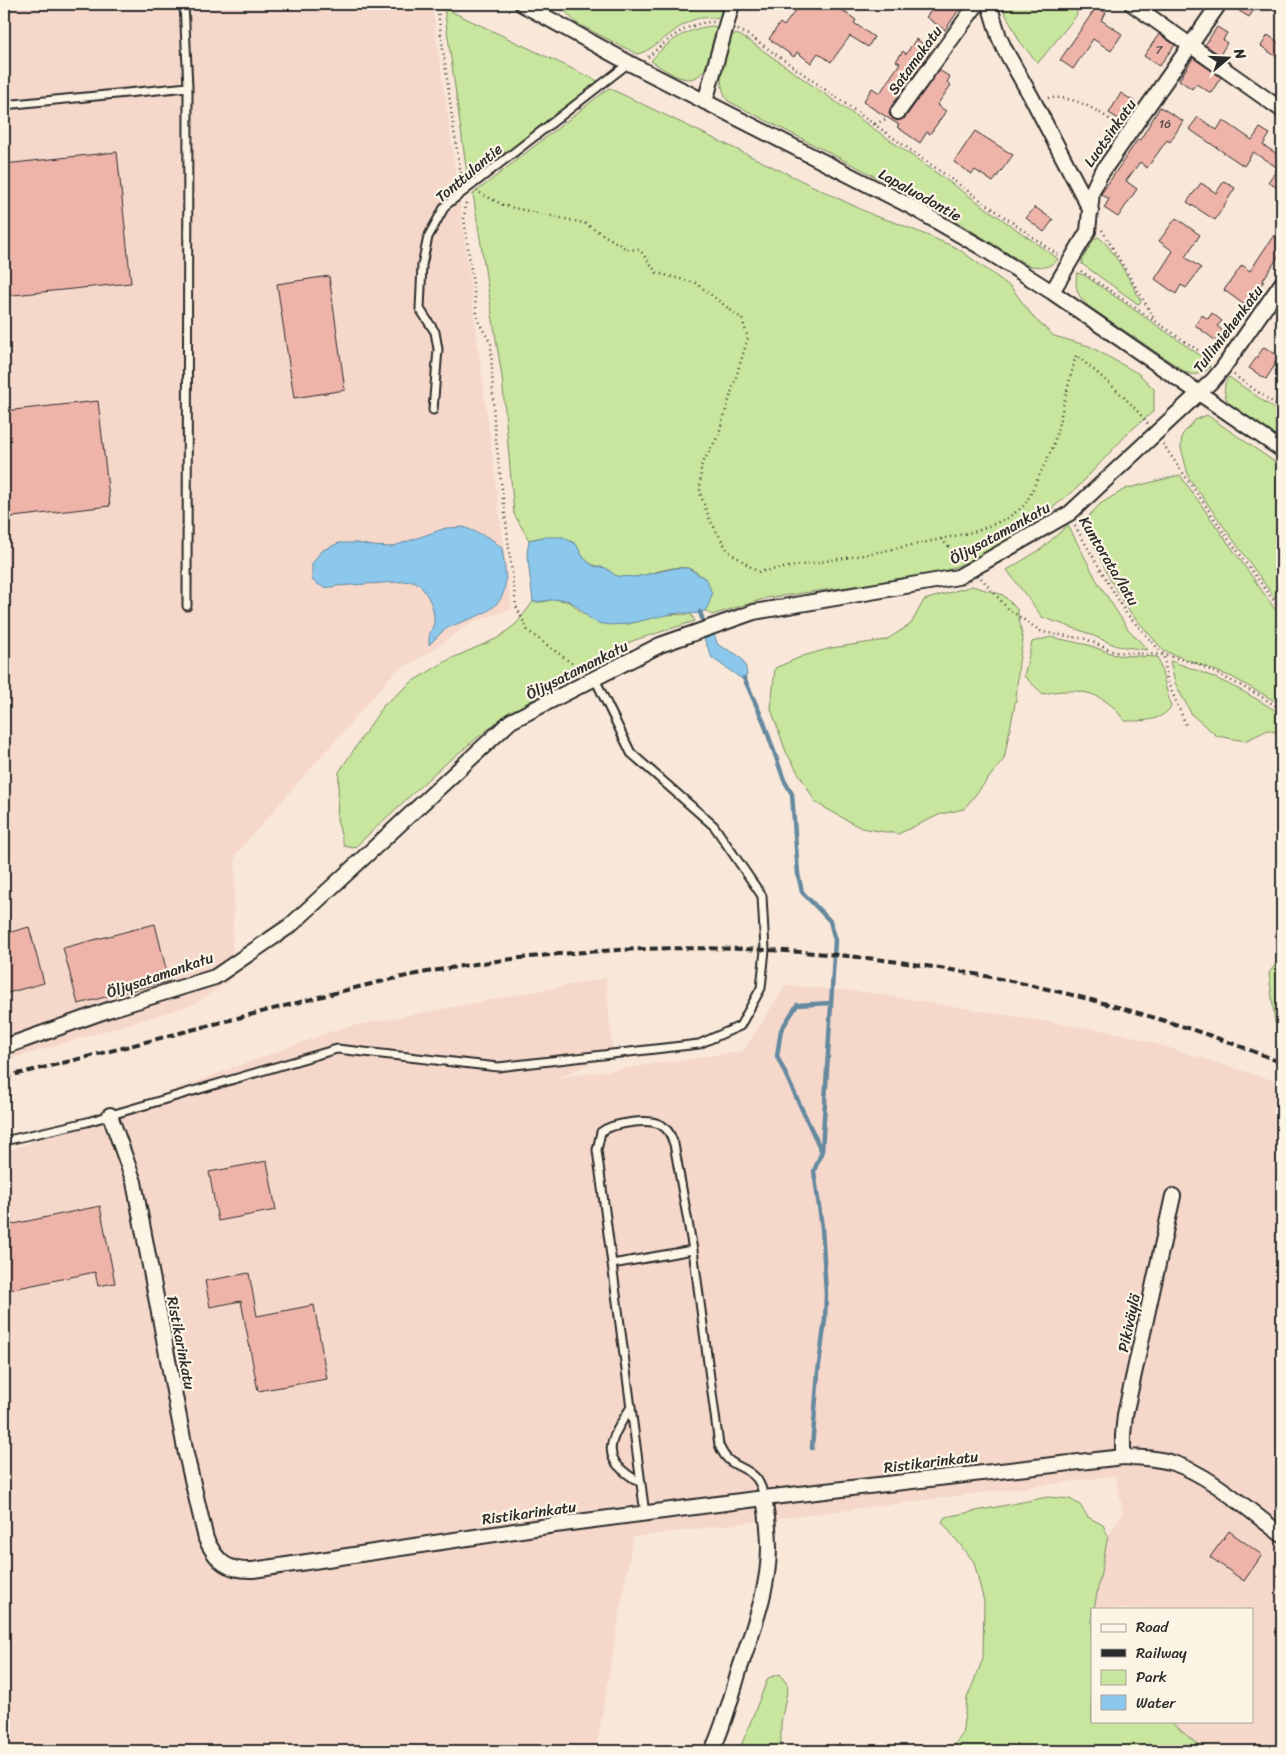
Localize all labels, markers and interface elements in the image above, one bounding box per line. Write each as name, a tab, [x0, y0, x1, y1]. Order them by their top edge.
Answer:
street label: Satamakatu	[881, 20, 949, 100]
north arrow	[1204, 32, 1254, 82]
house number: 7	[1156, 39, 1164, 61]
text: N	[1226, 44, 1253, 63]
street label: Luotsinkatu	[1077, 93, 1143, 173]
house number: 16	[1159, 113, 1171, 135]
street label: Tonttulantie	[429, 137, 509, 209]
street label: Lapaluodontie	[874, 161, 967, 229]
street label: Tullimiehenkatu	[1186, 279, 1270, 379]
street label: Öljysatamankatu	[945, 495, 1055, 571]
street label: Kuntorata/latu	[1072, 511, 1146, 611]
street label: Öljysatamankatu	[521, 633, 633, 707]
street label: Öljysatamankatu	[103, 945, 217, 1005]
street label: Pikiväylä	[1110, 1291, 1148, 1355]
street label: Ristikarinkatu	[159, 1294, 203, 1392]
street label: Ristikarinkatu	[882, 1443, 980, 1481]
street label: Ristikarinkatu	[480, 1494, 578, 1532]
legend	[1091, 1608, 1254, 1722]
text: Road	[1136, 1614, 1169, 1640]
text: Railway	[1136, 1640, 1187, 1666]
text: Park	[1136, 1664, 1167, 1690]
text: Water	[1136, 1690, 1176, 1716]

